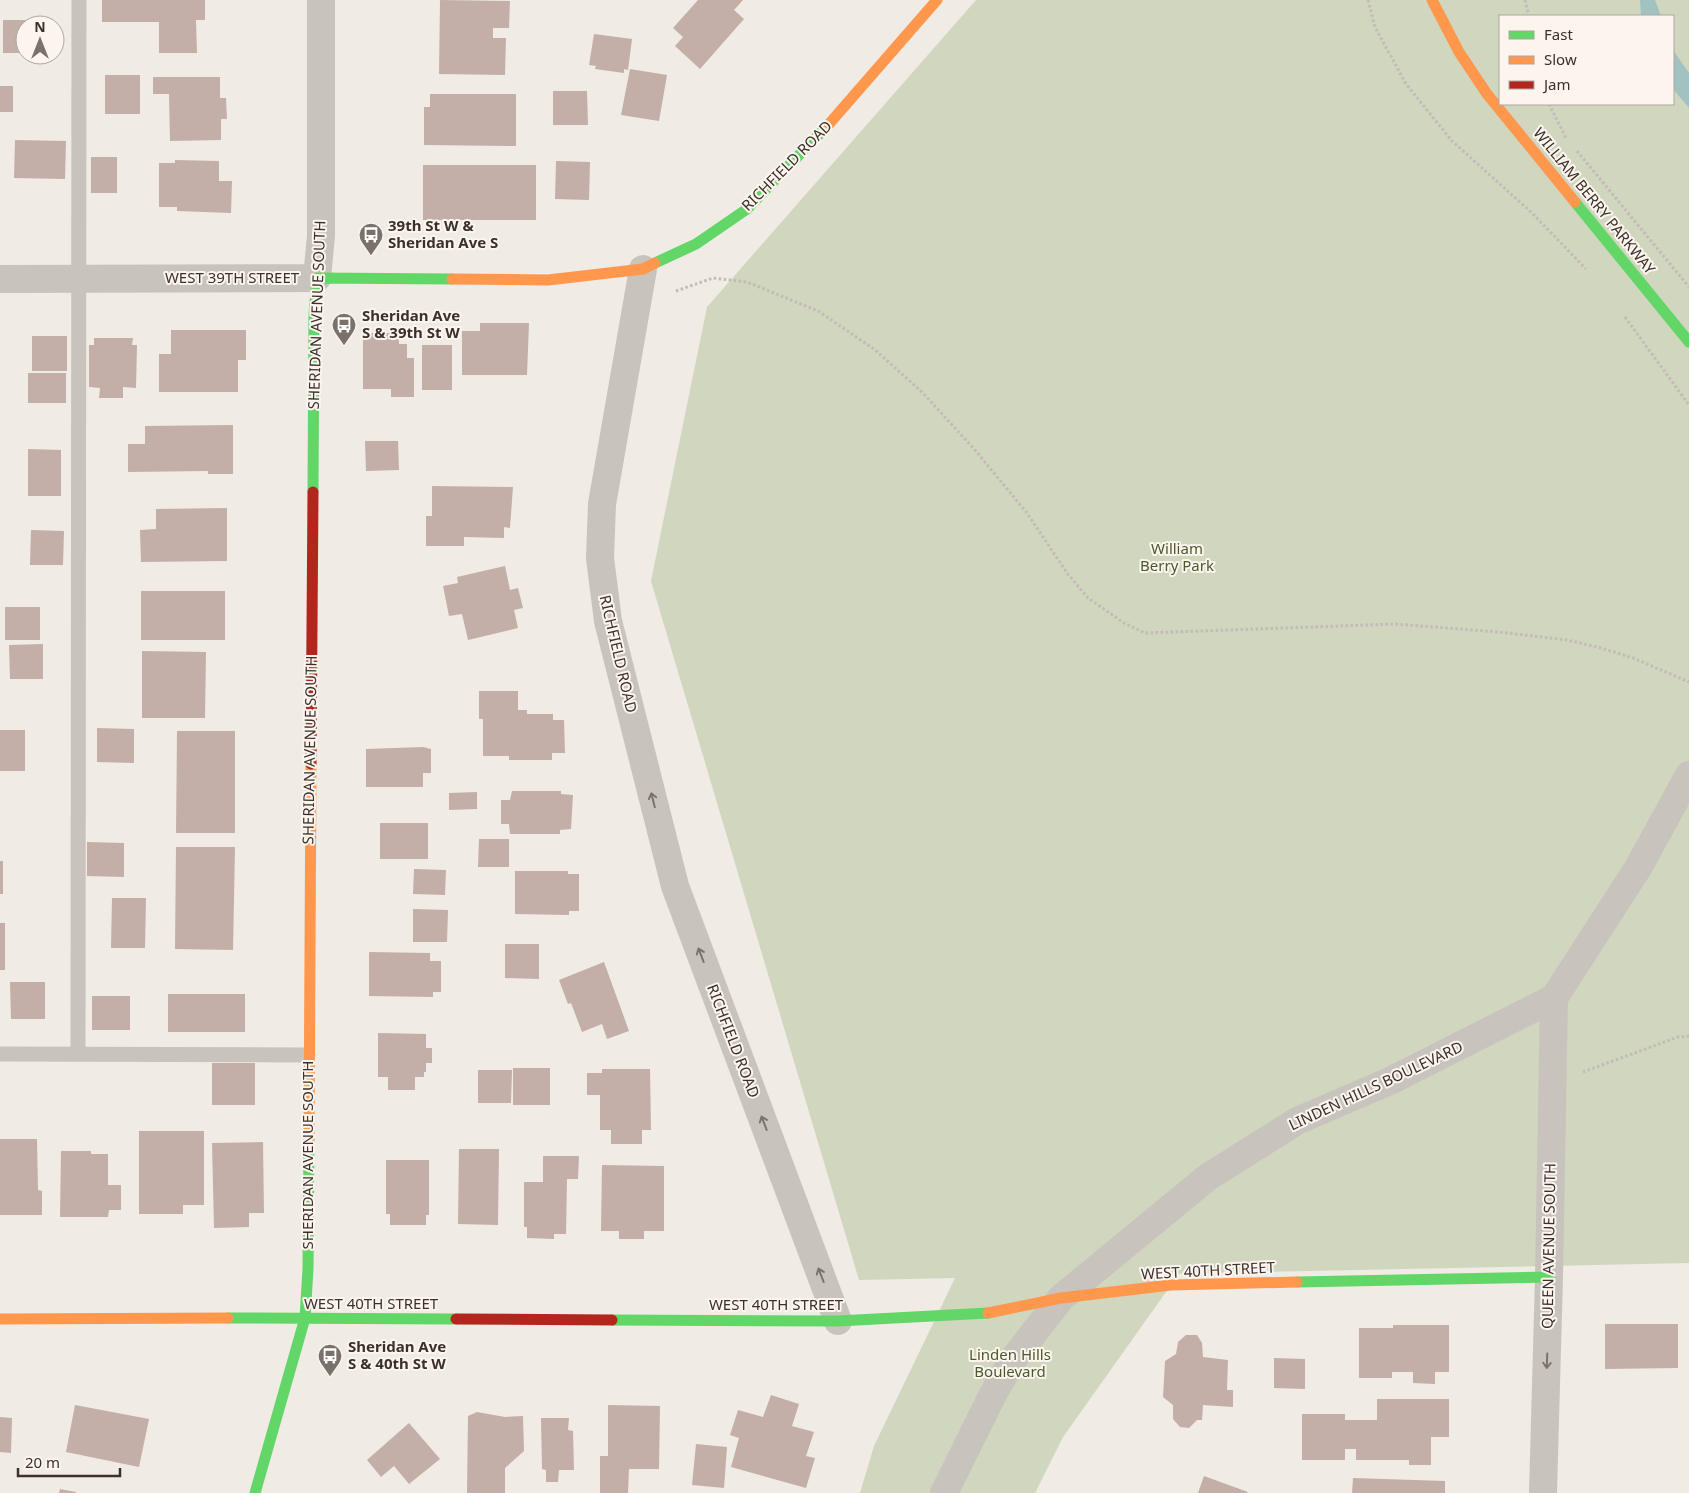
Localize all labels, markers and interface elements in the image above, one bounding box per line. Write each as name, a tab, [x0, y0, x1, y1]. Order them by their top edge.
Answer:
north arrow	[15, 15, 65, 65]
legend	[1499, 15, 1674, 105]
text: N	[34, 17, 46, 36]
text: Fast	[1544, 24, 1573, 44]
text: Slow	[1544, 49, 1577, 69]
text: Jam	[1542, 74, 1571, 94]
street label: RICHFIELD ROAD	[737, 116, 836, 215]
street label: WILLIAM BERRY PARKWAY	[1529, 123, 1660, 278]
place label: 39th St W & Sheridan Ave S	[388, 215, 498, 252]
street label: SHERIDAN AVENUE SOUTH	[303, 220, 329, 410]
bus stop icon: 39th St W & Sheridan Ave S	[358, 222, 384, 256]
street label: WEST 39TH STREET	[165, 267, 300, 287]
place label: Sheridan Ave S & 39th St W	[362, 305, 460, 342]
bus stop icon: Sheridan Ave S & 39th St W	[331, 312, 357, 346]
park label: William Berry Park	[1140, 538, 1214, 575]
street label: RICHFIELD ROAD	[596, 593, 642, 715]
street label: SHERIDAN AVENUE SOUTH	[297, 655, 321, 845]
one-way arrow	[648, 792, 657, 808]
one-way arrow	[696, 948, 705, 963]
street label: RICHFIELD ROAD	[703, 981, 765, 1100]
street label: LINDEN HILLS BOULEVARD	[1285, 1036, 1466, 1134]
street label: SHERIDAN AVENUE SOUTH	[297, 1061, 317, 1249]
one-way arrow	[759, 1116, 768, 1131]
street label: QUEEN AVENUE SOUTH	[1537, 1163, 1559, 1329]
street label: WEST 40TH STREET	[1140, 1256, 1276, 1283]
one-way arrow	[816, 1268, 825, 1284]
street label: WEST 40TH STREET	[304, 1293, 439, 1313]
street label: WEST 40TH STREET	[709, 1294, 844, 1314]
place label: Sheridan Ave S & 40th St W	[348, 1336, 446, 1373]
bus stop icon: Sheridan Ave S & 40th St W	[317, 1343, 343, 1377]
park label: Linden Hills Boulevard	[969, 1344, 1051, 1381]
one-way arrow	[1542, 1352, 1552, 1369]
scale bar	[18, 1446, 120, 1478]
text: 20 m	[25, 1452, 60, 1472]

